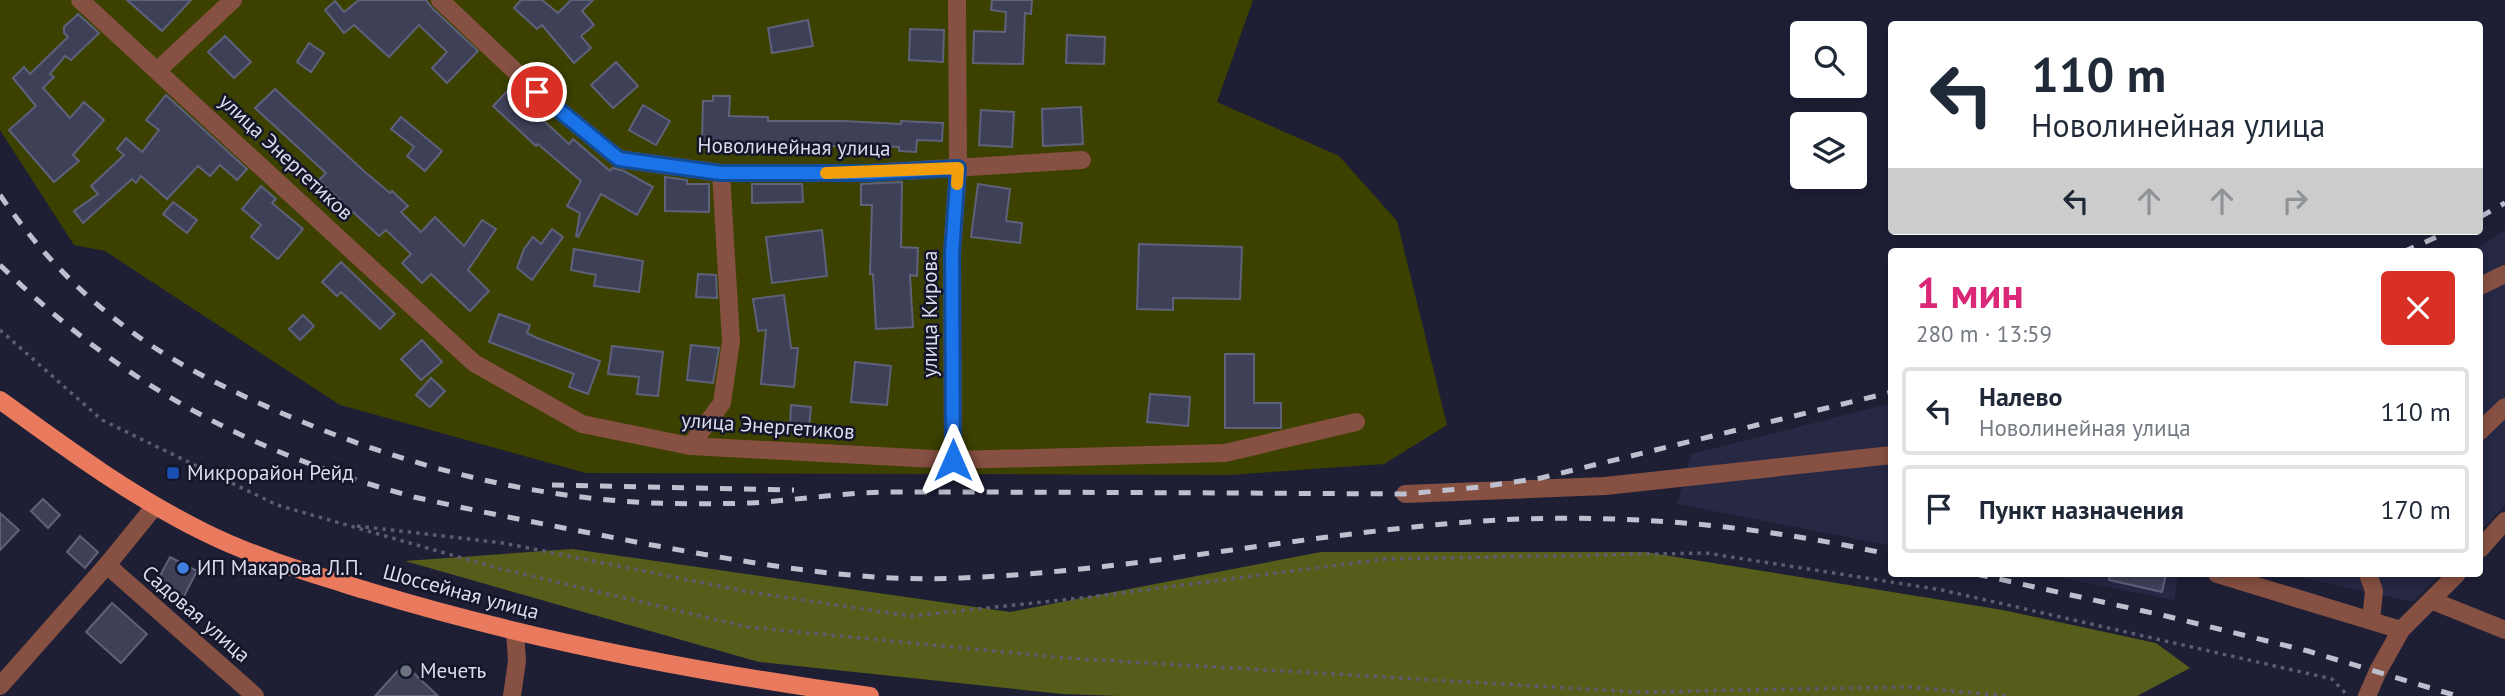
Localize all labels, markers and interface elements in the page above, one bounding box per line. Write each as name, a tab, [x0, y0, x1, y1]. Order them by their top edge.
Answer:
map controls	[1790, 21, 1867, 189]
button: search	[1790, 21, 1867, 98]
text: 110 m	[2031, 42, 2166, 106]
icon: left	[1916, 49, 2007, 140]
pin	[507, 62, 567, 122]
icon: arrive	[518, 73, 556, 111]
street label: улица Энергетиков	[214, 87, 359, 226]
text: Новолинейная улица	[2031, 104, 2326, 146]
button: layers	[1790, 112, 1867, 189]
street label: Новолинейная улица	[697, 131, 891, 162]
icon: left	[2057, 182, 2095, 220]
icon: ahead	[2130, 182, 2168, 220]
icon: ahead	[2203, 182, 2241, 220]
icon: right	[2276, 182, 2314, 220]
street label: улица Кирова	[916, 251, 943, 377]
text: 1 мин	[1916, 265, 2024, 320]
button: close	[2381, 271, 2455, 345]
text: 280 m · 13:59	[1916, 319, 2052, 348]
text: Налево	[1979, 380, 2063, 413]
icon: left	[1920, 392, 1958, 430]
text: 110 m	[2380, 395, 2451, 428]
street label: улица Энергетиков	[680, 406, 856, 445]
text: Новолинейная улица	[1979, 413, 2191, 442]
position arrow	[916, 423, 990, 497]
place label: Микрорайон Рейд	[187, 459, 354, 486]
marker: Микрорайон Рейд	[165, 465, 181, 481]
icon: arrive	[1920, 490, 1958, 528]
text: Пункт назначения	[1979, 493, 2184, 526]
text: 170 m	[2380, 493, 2451, 526]
place label: ИП Макарова Л.П.	[197, 554, 363, 581]
street label: Шоссейная улица	[380, 558, 542, 625]
street label: Садовая улица	[137, 559, 256, 668]
marker: ИП Макарова Л.П.	[175, 560, 191, 576]
place label: Мечеть	[420, 657, 487, 684]
marker: Мечеть	[398, 663, 414, 679]

